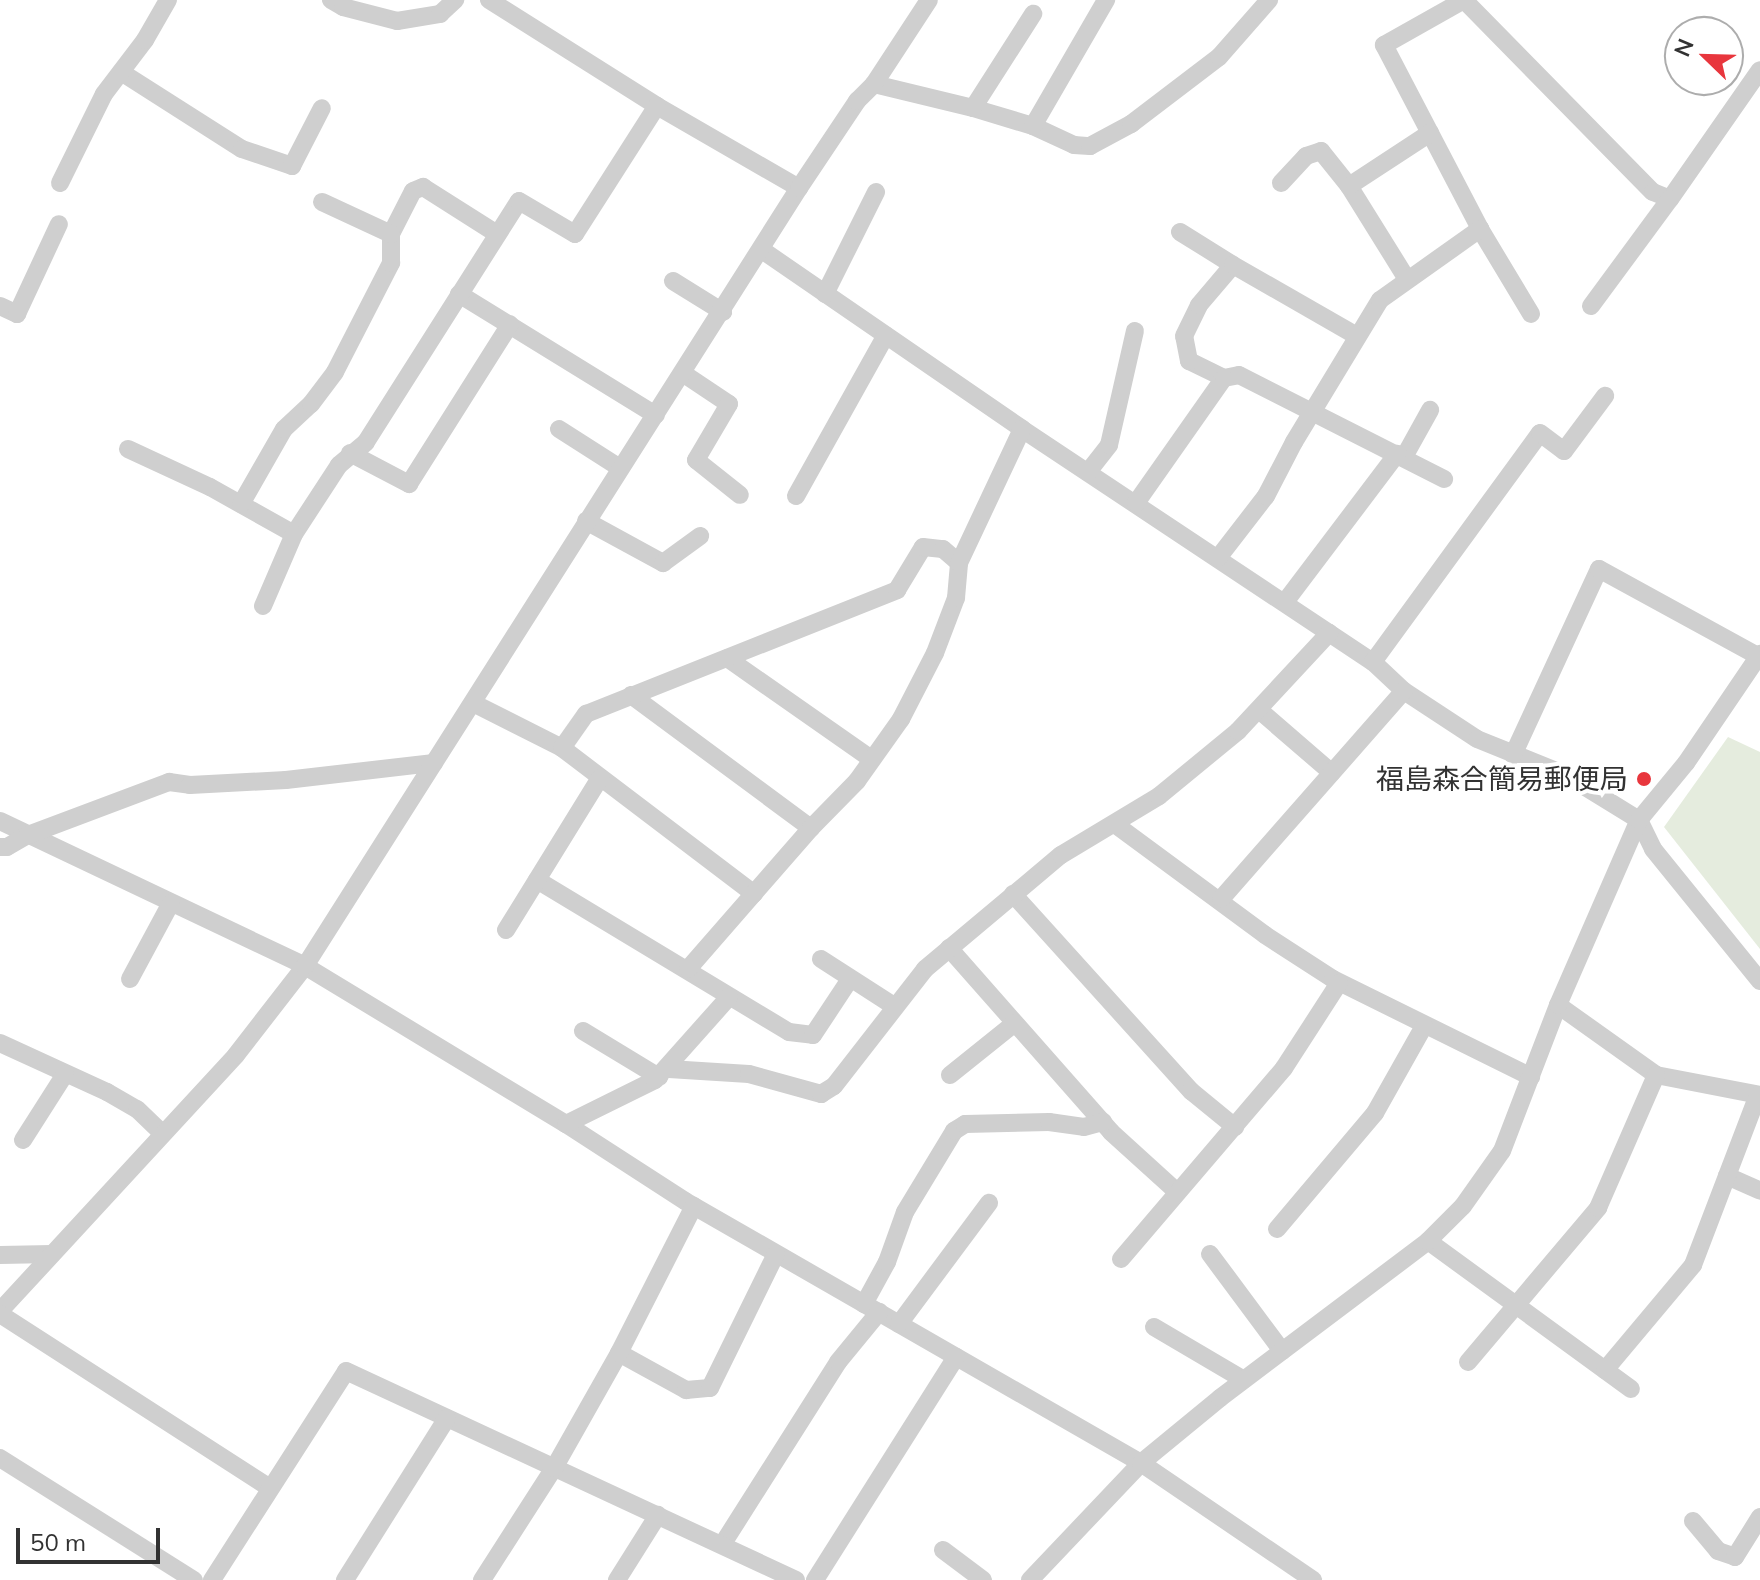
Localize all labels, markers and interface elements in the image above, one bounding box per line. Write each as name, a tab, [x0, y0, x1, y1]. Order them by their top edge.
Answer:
north arrow	[1664, 16, 1744, 96]
text: N	[1668, 34, 1700, 61]
place label: 福島森合簡易郵便局	[1376, 762, 1628, 796]
marker: 福島森合簡易郵便局	[1635, 770, 1653, 788]
scale bar	[20, 1512, 164, 1562]
text: 50 m	[30, 1527, 86, 1557]

